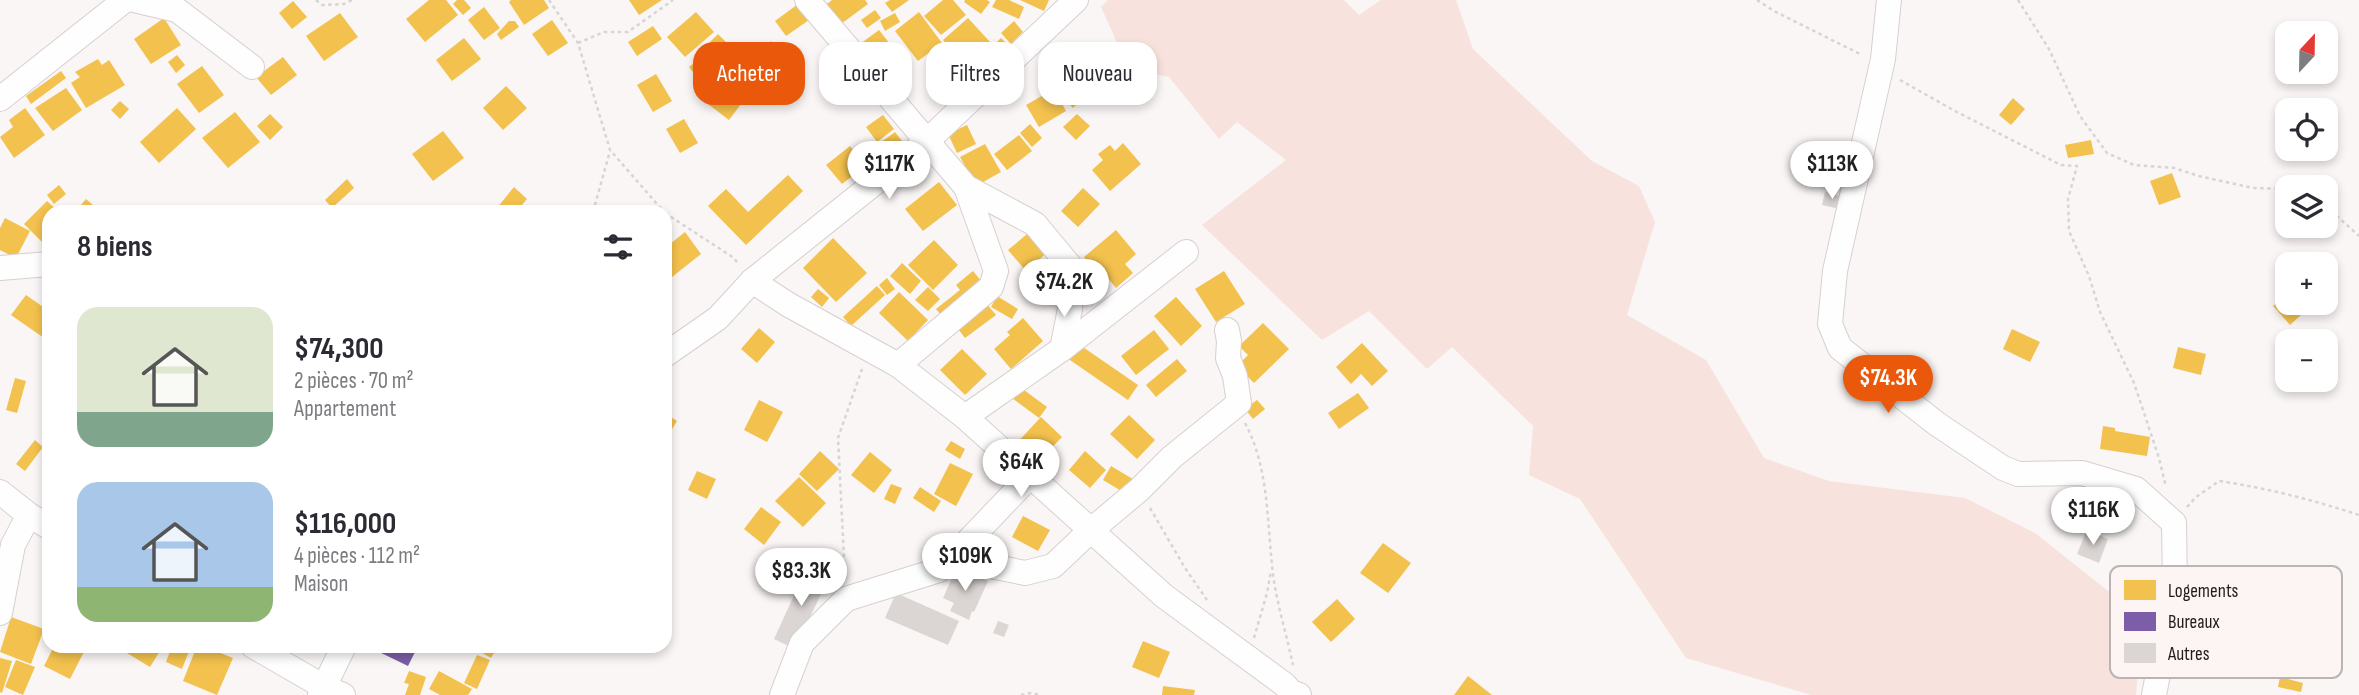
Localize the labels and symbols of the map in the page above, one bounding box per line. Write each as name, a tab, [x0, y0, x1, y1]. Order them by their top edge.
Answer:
north arrow	[2275, 21, 2338, 84]
pin: $117K	[840, 142, 938, 201]
pin: $113K	[1783, 142, 1881, 201]
pin: $74.2K	[1007, 260, 1121, 319]
pin: $74.3K	[1831, 356, 1945, 415]
pin: $64K	[980, 440, 1062, 499]
pin: $116K	[2044, 488, 2142, 547]
pin: $109K	[916, 534, 1014, 593]
pin: $83.3K	[744, 548, 858, 608]
legend	[2110, 566, 2342, 678]
text: Logements	[2168, 580, 2239, 603]
text: Bureaux	[2168, 611, 2220, 634]
text: Autres	[2167, 643, 2210, 666]

